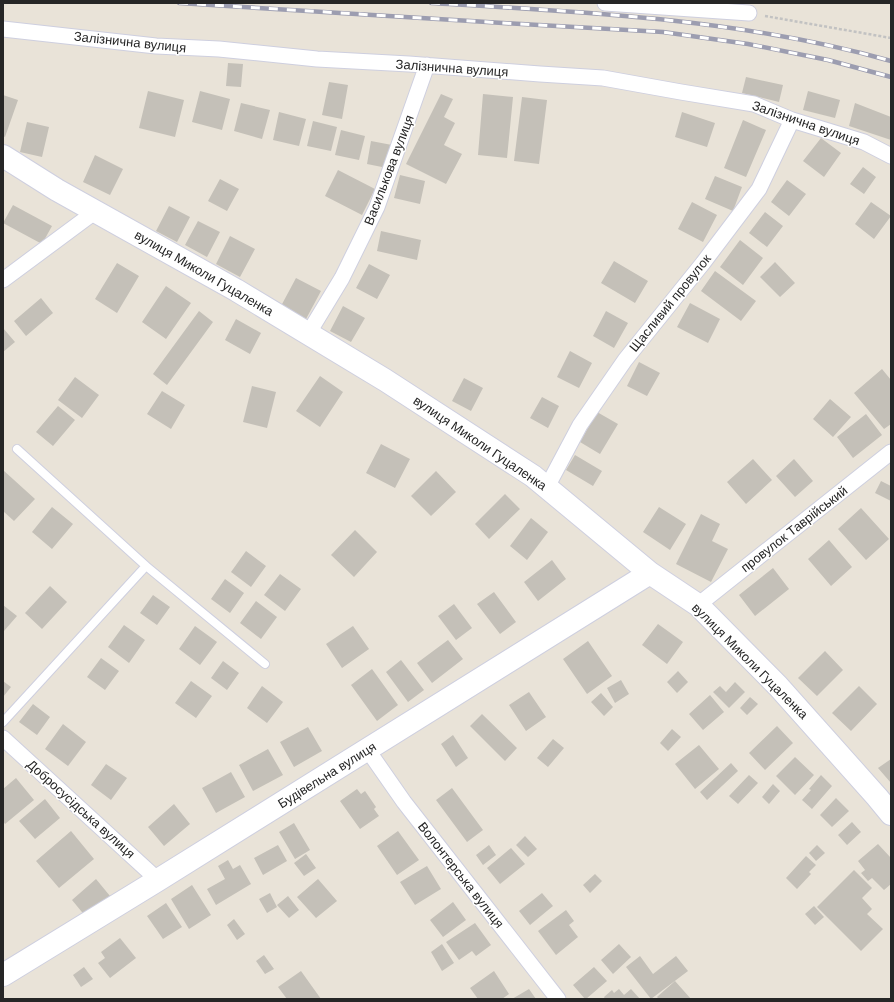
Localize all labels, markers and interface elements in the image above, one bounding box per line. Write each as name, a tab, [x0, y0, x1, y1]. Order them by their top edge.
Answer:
street label: Залізнична вулиця	[73, 29, 187, 55]
street label: Залізнична вулиця	[395, 57, 509, 79]
street label: Залізнична вулиця	[750, 98, 862, 148]
street label: Василькова вулиця	[361, 113, 417, 227]
street label: вулиця Миколи Гуцаленка	[132, 227, 277, 319]
street label: Щасливий провулок	[626, 251, 714, 355]
street label: вулиця Миколи Гуцаленка	[410, 393, 550, 494]
street label: провулок Таврійський	[738, 483, 850, 575]
street label: вулиця Миколи Гуцаленка	[689, 600, 812, 723]
street label: Будівельна вулиця	[275, 739, 379, 811]
street label: Добросусідська вулиця	[24, 757, 138, 861]
street label: Волонтерська вулиця	[415, 819, 507, 931]

